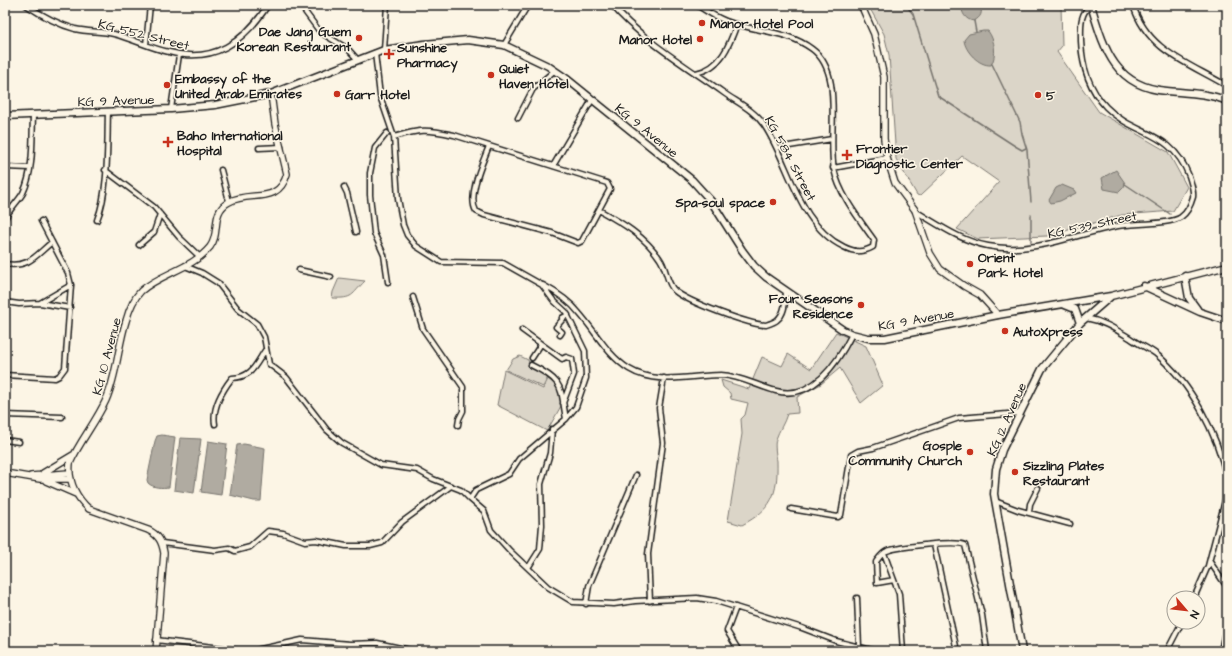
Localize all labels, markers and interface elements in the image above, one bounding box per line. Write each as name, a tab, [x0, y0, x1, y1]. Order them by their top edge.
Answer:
street label: KG 552 Street	[96, 15, 192, 55]
place label: Manor Hotel Pool	[710, 15, 813, 33]
marker: Manor Hotel Pool	[697, 18, 707, 28]
place label: Dae Jang Guem Korean Restaurant	[236, 23, 352, 56]
place label: Manor Hotel	[619, 31, 692, 49]
marker: Dae Jang Guem Korean Restaurant	[354, 33, 364, 43]
marker: Manor Hotel	[695, 34, 705, 44]
place label: Sunshine Pharmacy	[396, 39, 458, 73]
marker: Sunshine Pharmacy	[384, 49, 394, 59]
place label: Quiet Haven Hotel	[499, 60, 568, 93]
place label: Embassy of the United Arab Emirates	[174, 70, 302, 103]
marker: Quiet Haven Hotel	[486, 70, 496, 80]
marker: Embassy of the United Arab Emirates	[162, 80, 172, 90]
place label: Garr Hotel	[345, 86, 410, 104]
place label: 5	[1046, 87, 1056, 105]
marker: Garr Hotel	[332, 89, 342, 99]
marker: 5	[1033, 90, 1043, 100]
street label: KG 9 Avenue	[77, 91, 155, 111]
street label: KG 9 Avenue	[611, 100, 682, 162]
street label: KG 584 Street	[760, 113, 820, 205]
place label: Baho International Hospital	[177, 127, 283, 161]
marker: Baho International Hospital	[162, 136, 174, 148]
place label: Frontier Diagnostic Center	[856, 140, 964, 175]
marker: Frontier Diagnostic Center	[841, 149, 853, 161]
place label: Spa-soul space	[674, 194, 765, 213]
marker: Spa-soul space	[768, 197, 778, 207]
street label: KG 539 Street	[1046, 207, 1139, 243]
place label: Orient Park Hotel	[978, 249, 1043, 282]
marker: Orient Park Hotel	[965, 259, 975, 269]
place label: Four Seasons Residence	[769, 290, 853, 323]
marker: Four Seasons Residence	[856, 300, 866, 310]
street label: KG 9 Avenue	[877, 304, 956, 336]
street label: KG 10 Avenue	[88, 316, 126, 397]
place label: AutoXpress	[1013, 323, 1083, 342]
marker: AutoXpress	[1000, 326, 1010, 336]
street label: KG 12 Avenue	[983, 380, 1031, 459]
place label: Gosple Community Church	[849, 437, 963, 471]
marker: Gosple Community Church	[965, 447, 975, 457]
place label: Sizzling Plates Restaurant	[1022, 457, 1105, 490]
marker: Sizzling Plates Restaurant	[1010, 467, 1020, 477]
north arrow	[1166, 590, 1206, 630]
text: N	[1186, 608, 1203, 621]

